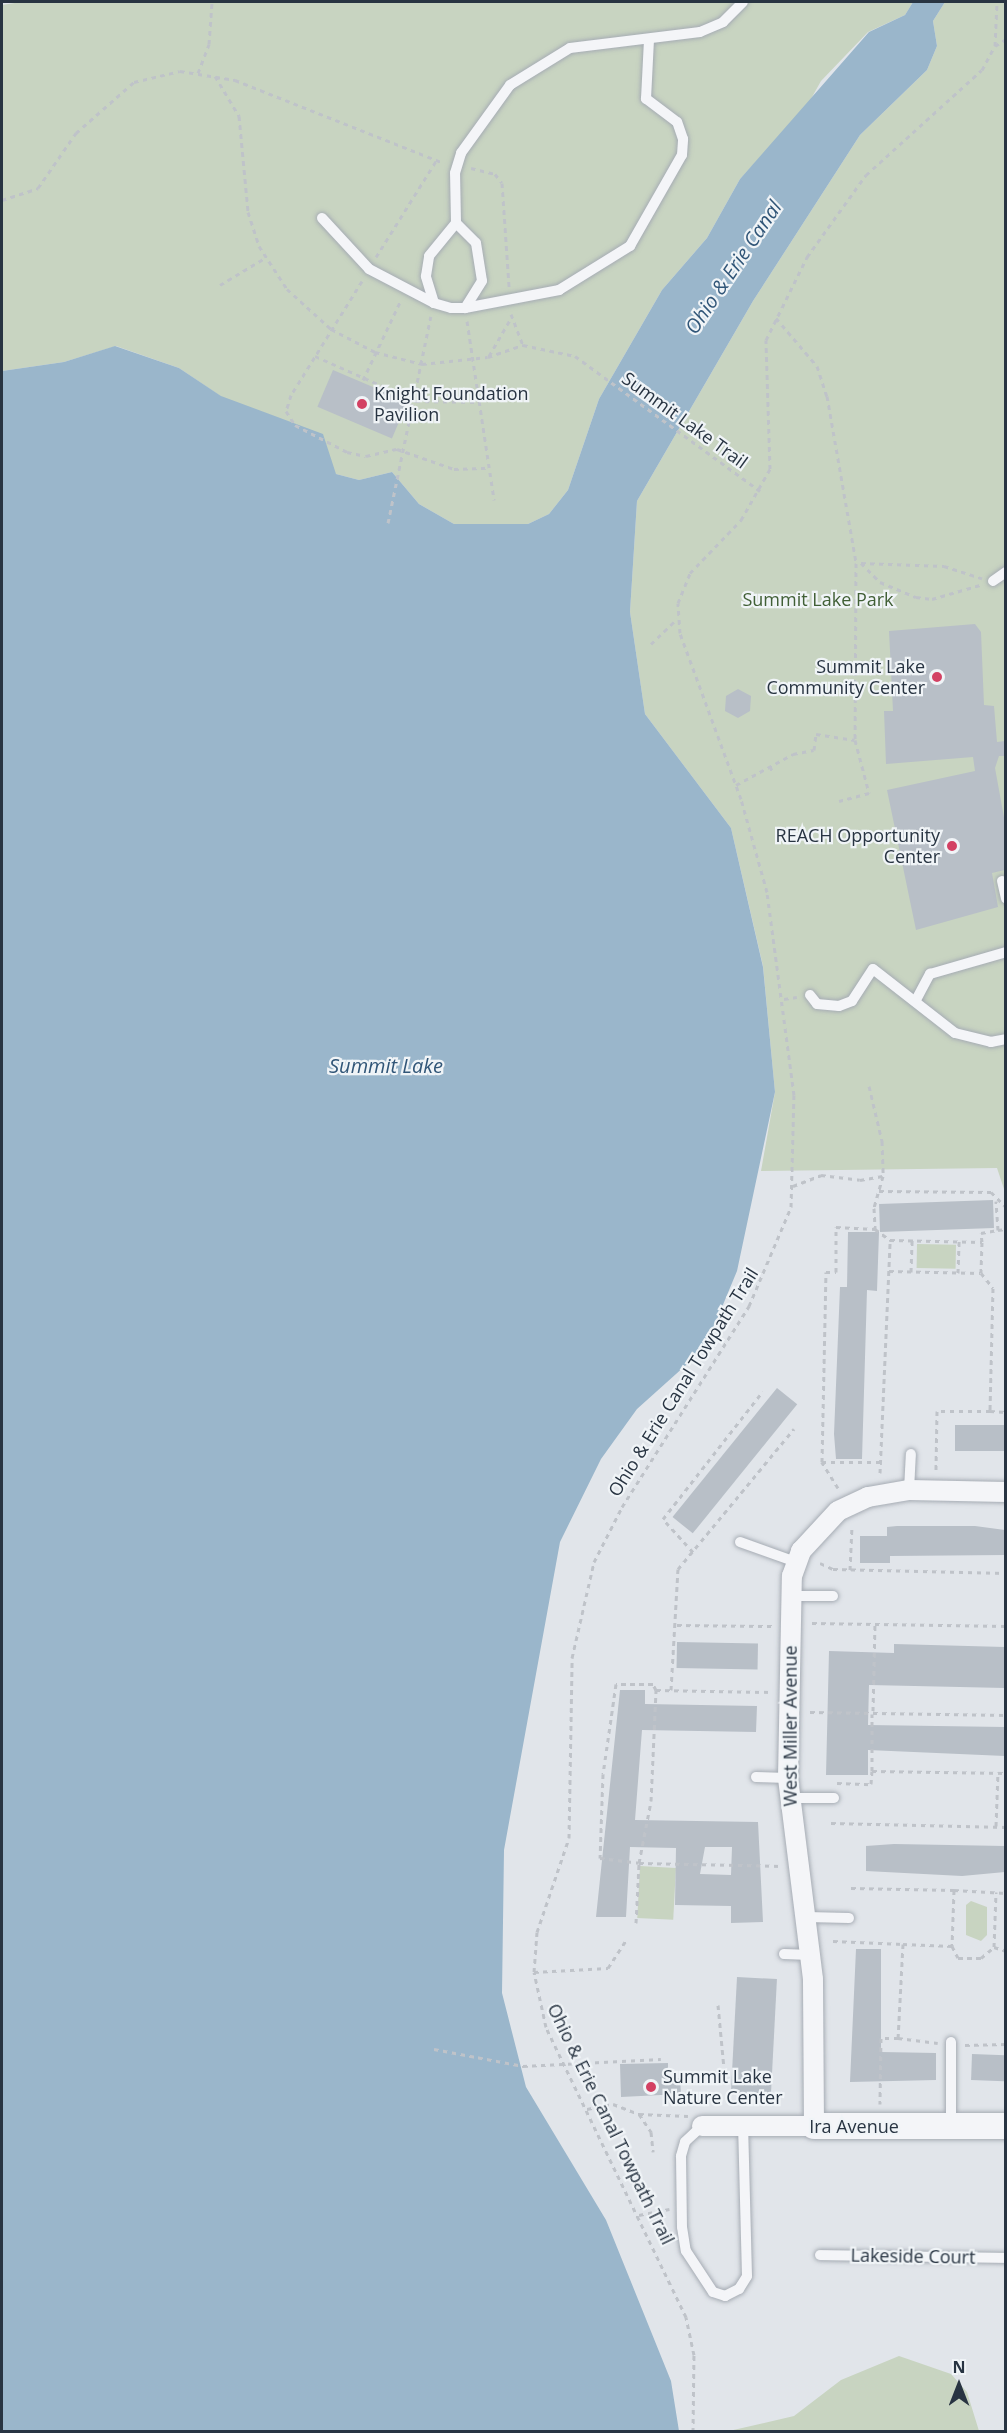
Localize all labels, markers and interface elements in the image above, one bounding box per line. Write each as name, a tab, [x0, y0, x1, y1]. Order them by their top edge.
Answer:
water label: Ohio & Erie Canal	[680, 196, 786, 338]
street label: Summit Lake Trail	[618, 367, 752, 473]
place label: Knight Foundation Pavilion	[374, 383, 529, 426]
marker: Knight Foundation Pavilion	[355, 397, 369, 411]
park label: Summit Lake Park	[742, 588, 894, 610]
place label: Summit Lake Community Center	[766, 656, 925, 698]
marker: Summit Lake Community Center	[930, 670, 944, 684]
place label: REACH Opportunity Center	[776, 825, 940, 868]
marker: REACH Opportunity Center	[945, 839, 959, 853]
water label: Summit Lake	[329, 1053, 443, 1077]
street label: Ohio & Erie Canal Towpath Trail	[604, 1264, 762, 1500]
street label: West Miller Avenue	[779, 1645, 801, 1807]
street label: Ohio & Erie Canal Towpath Trail	[543, 2000, 679, 2248]
place label: Summit Lake Nature Center	[663, 2066, 783, 2108]
marker: Summit Lake Nature Center	[644, 2080, 658, 2094]
street label: Ira Avenue	[809, 2115, 899, 2137]
street label: Lakeside Court	[850, 2244, 976, 2268]
north arrow	[929, 2355, 989, 2415]
text: N	[952, 2356, 966, 2378]

